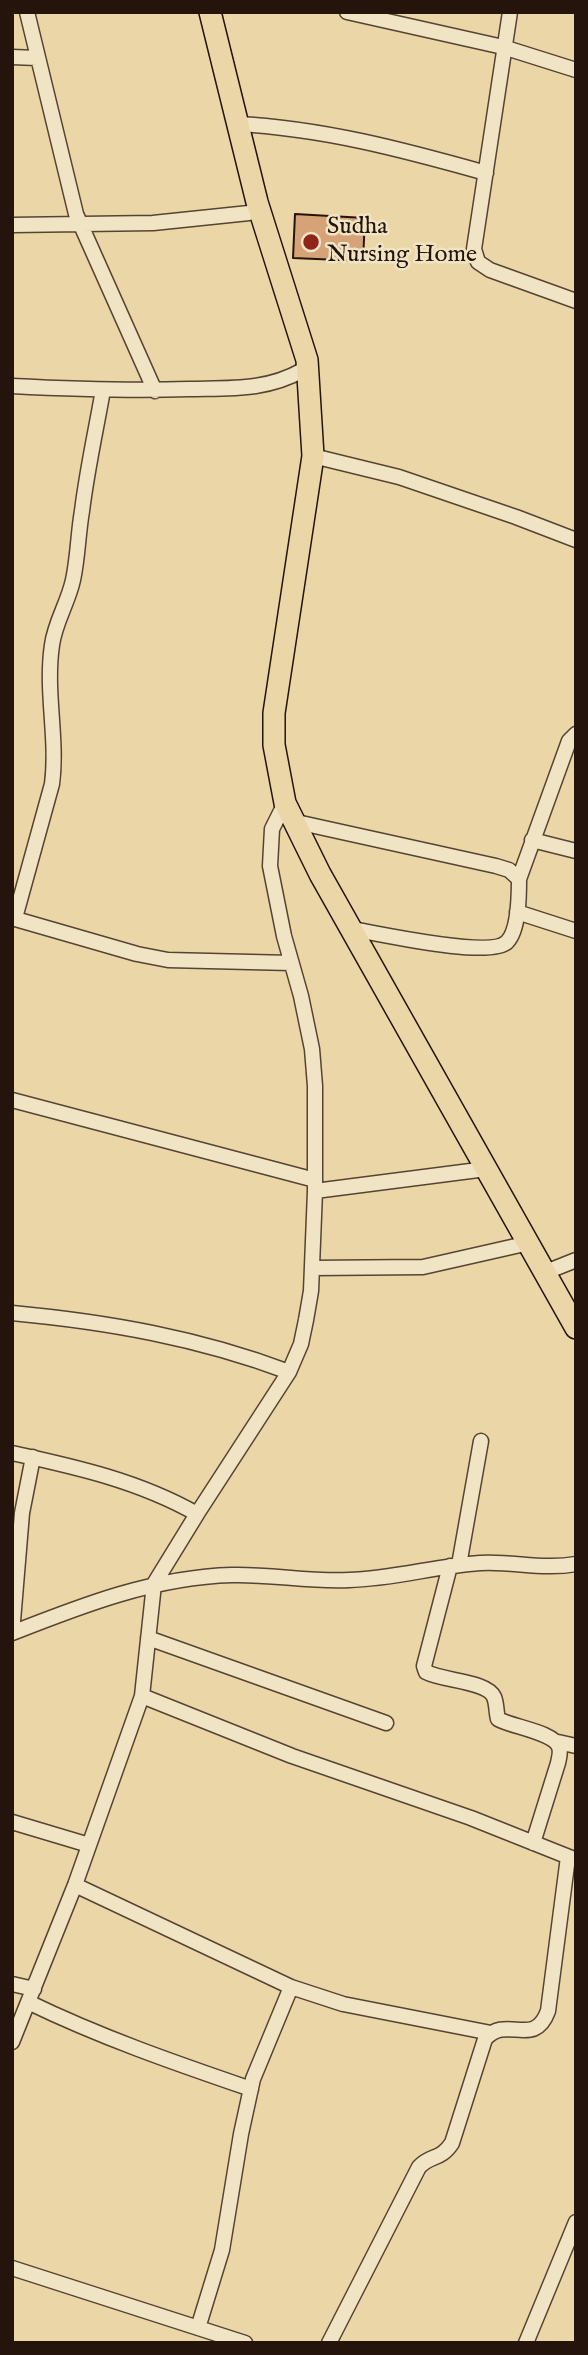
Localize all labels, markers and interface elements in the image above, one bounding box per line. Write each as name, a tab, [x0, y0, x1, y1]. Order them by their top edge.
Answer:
place label: Sudha Nursing Home	[327, 214, 477, 270]
marker: Sudha Nursing Home	[301, 232, 321, 252]

